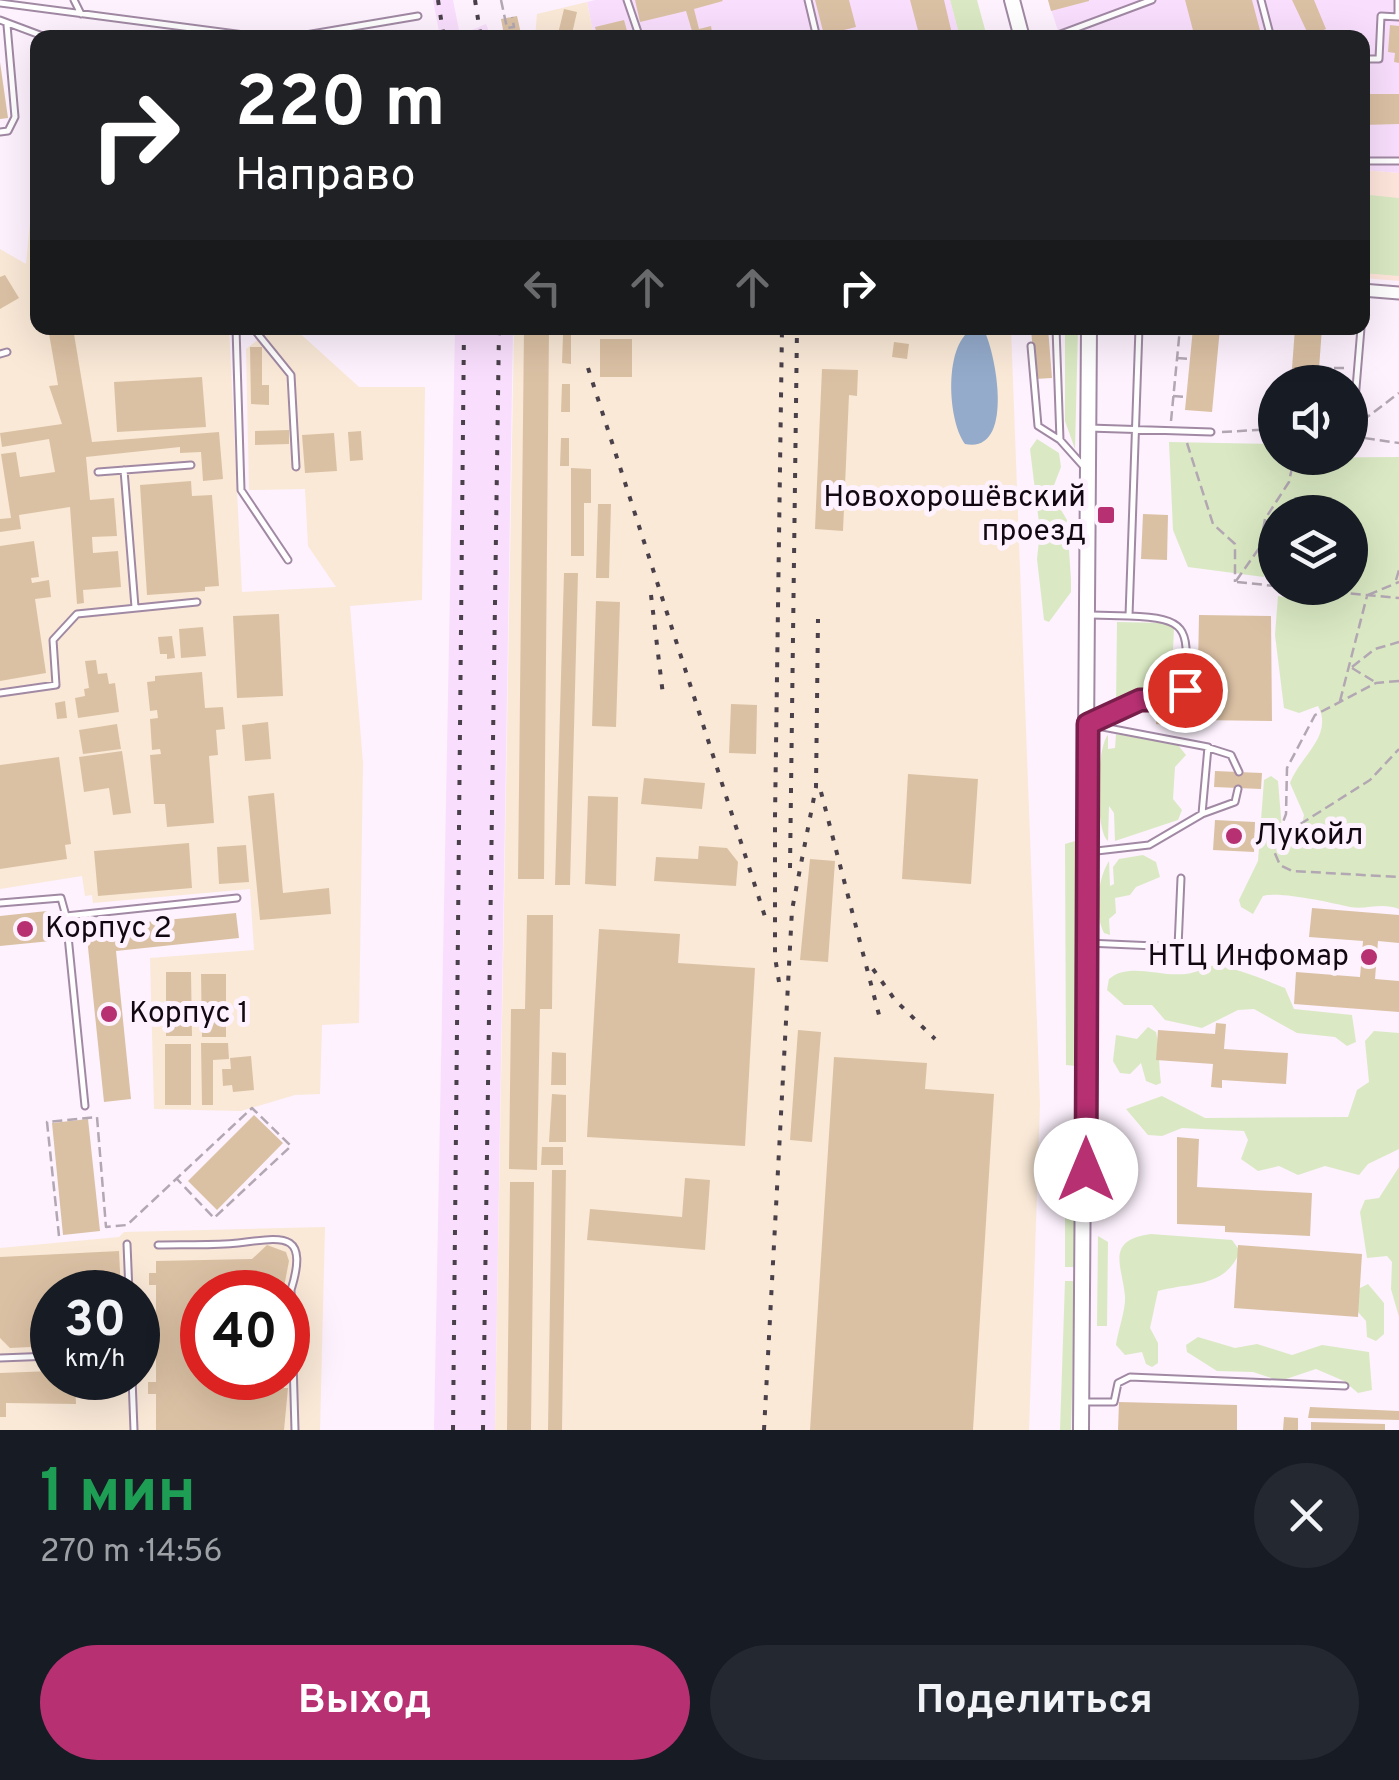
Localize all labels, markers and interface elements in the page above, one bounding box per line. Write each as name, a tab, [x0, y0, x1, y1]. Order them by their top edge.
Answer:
text: 220 m	[235, 62, 445, 151]
icon: right	[70, 70, 200, 200]
text: Направо	[235, 149, 416, 206]
icon: left	[515, 260, 570, 315]
icon: ahead	[620, 260, 675, 315]
icon: ahead	[725, 260, 780, 315]
icon: right	[830, 260, 885, 315]
map controls	[1258, 365, 1368, 605]
button: sound	[1258, 365, 1368, 475]
place label: Новохорошёвский проезд	[823, 480, 1086, 551]
button: layers	[1258, 495, 1368, 605]
marker: Новохорошёвский проезд	[1095, 504, 1117, 526]
pin	[1143, 648, 1228, 733]
icon: arrive	[1158, 663, 1213, 718]
place label: Лукойл	[1254, 818, 1363, 855]
marker: Лукойл	[1223, 825, 1245, 847]
place label: Корпус 2	[45, 911, 172, 948]
marker: Корпус 2	[14, 918, 36, 940]
place label: НТЦ Инфомар	[1147, 939, 1349, 976]
marker: НТЦ Инфомар	[1358, 946, 1380, 968]
place label: Корпус 1	[129, 996, 249, 1033]
marker: Корпус 1	[98, 1003, 120, 1025]
position arrow	[1034, 1118, 1138, 1222]
speed limit sign: 40	[180, 1270, 310, 1400]
text: 30	[64, 1291, 126, 1354]
text: km/h	[65, 1344, 125, 1376]
text: 1 мин	[40, 1457, 196, 1533]
button: close	[1254, 1463, 1359, 1568]
text: 270 m · 14:56	[40, 1533, 223, 1573]
button: Выход	[40, 1645, 690, 1760]
button: Поделиться	[710, 1645, 1359, 1760]

